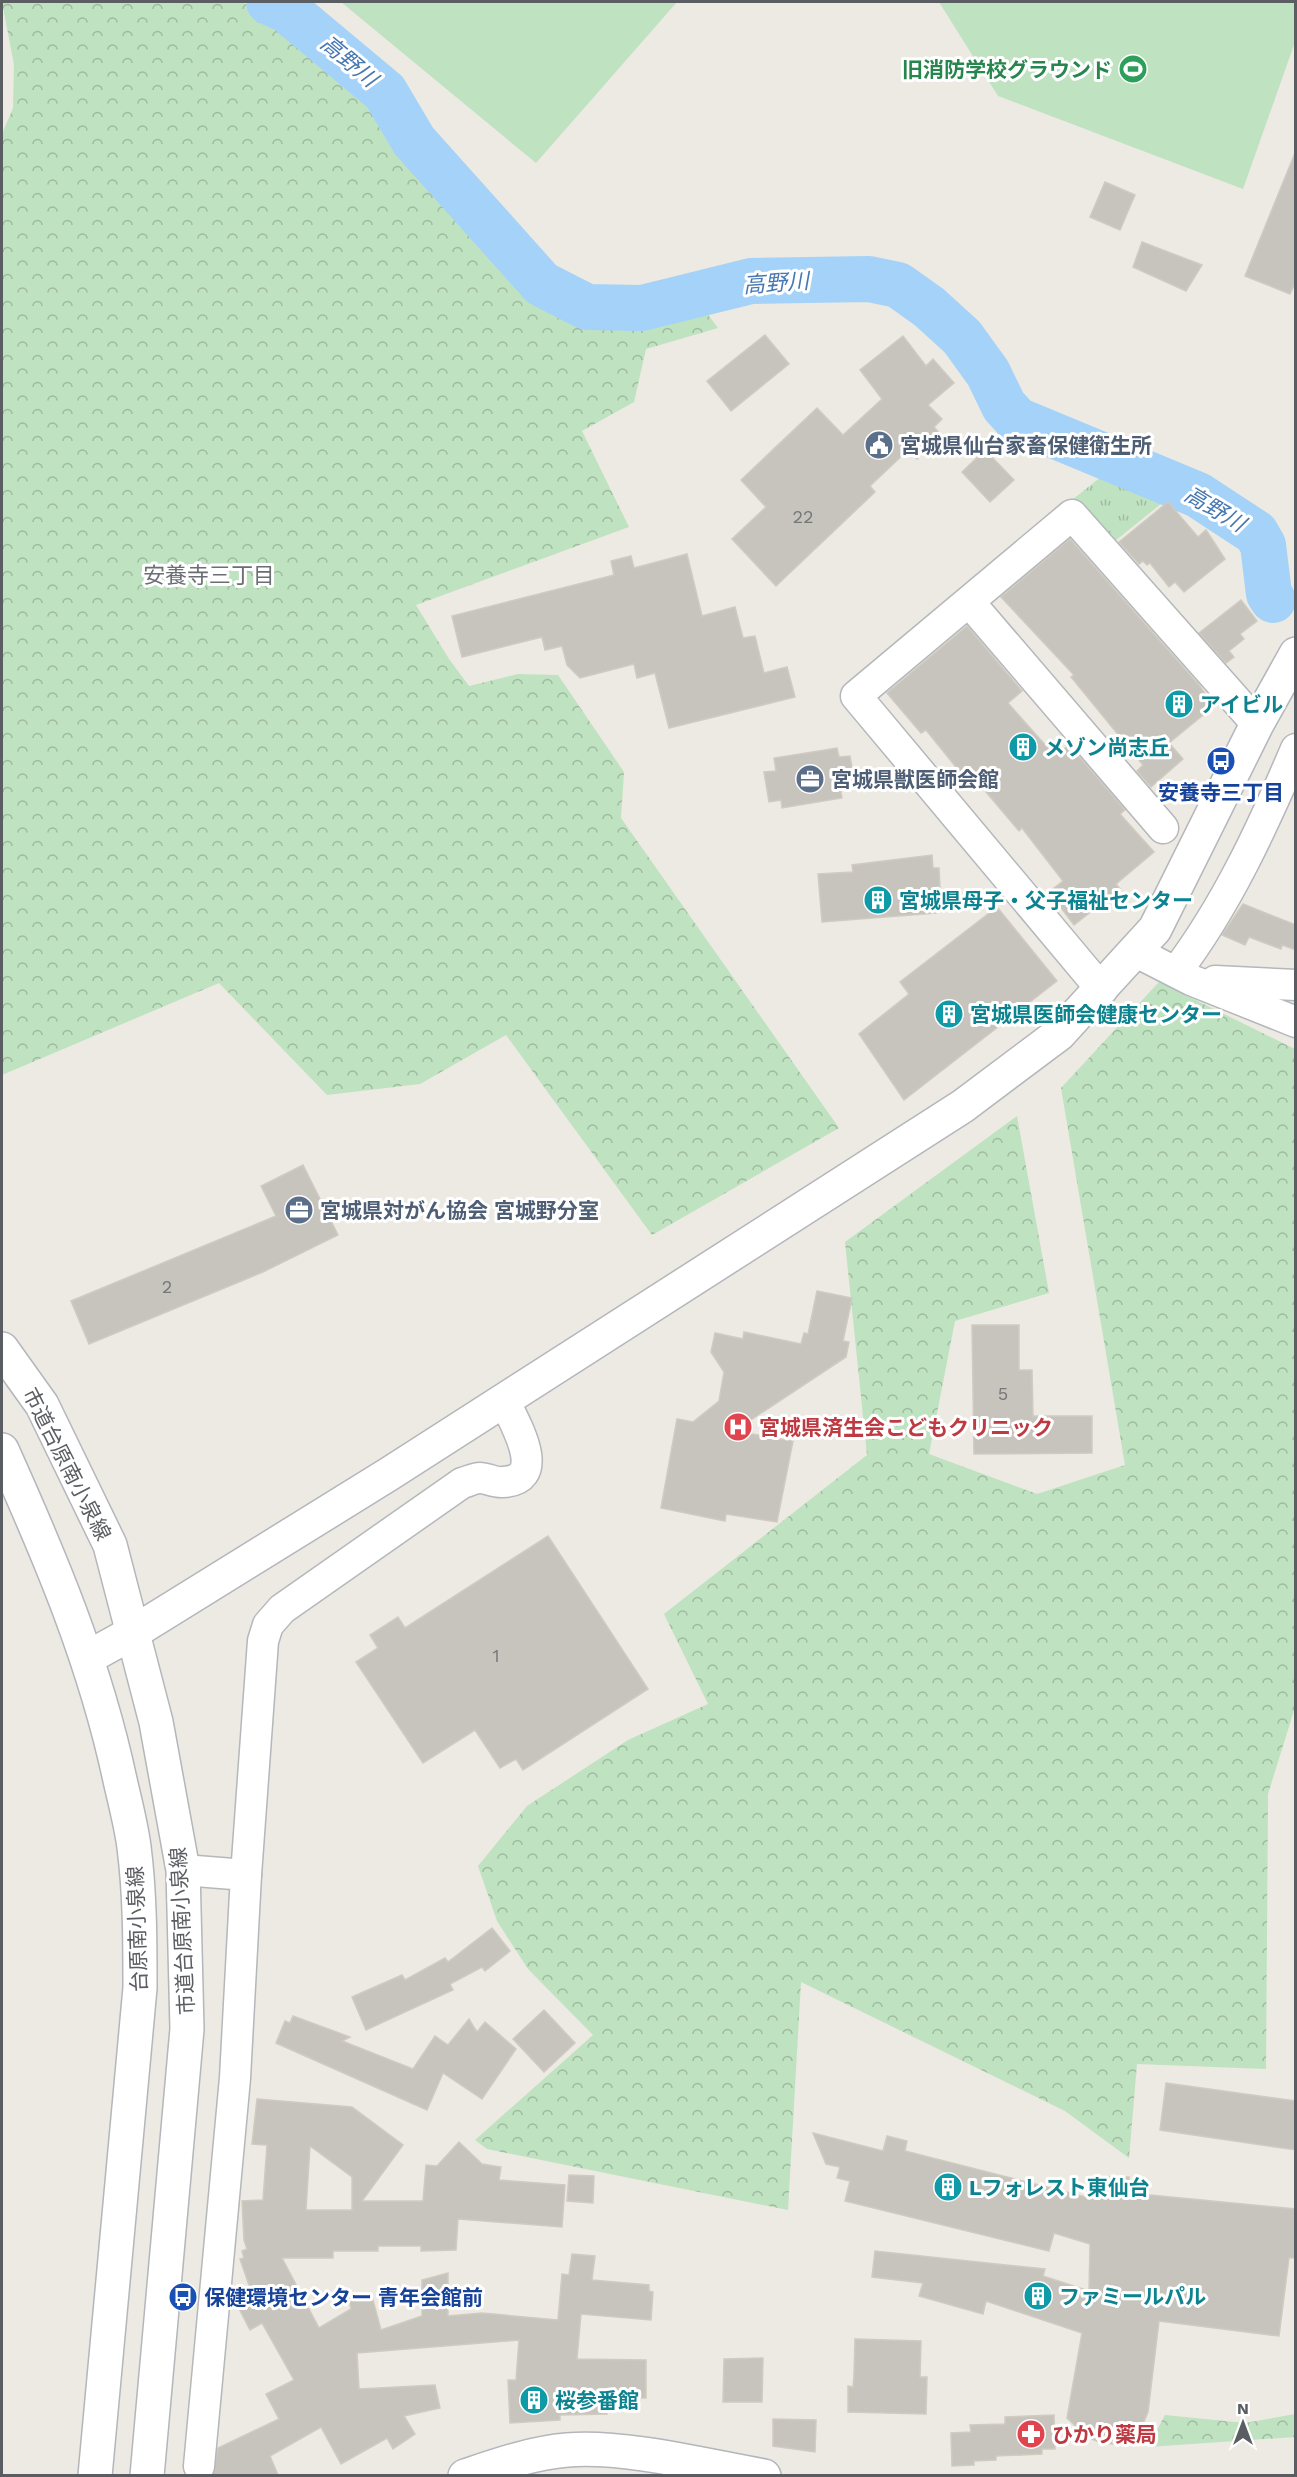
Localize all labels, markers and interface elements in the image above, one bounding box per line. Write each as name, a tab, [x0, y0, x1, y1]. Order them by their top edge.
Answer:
water label: 高野川	[316, 30, 384, 93]
sports icon: 旧消防学校グラウンド	[1117, 53, 1149, 85]
place label: 旧消防学校グラウンド	[902, 57, 1112, 82]
water label: 高野川	[742, 268, 812, 298]
public building icon: 宮城県仙台家畜保健衛生所	[863, 429, 895, 461]
place label: 宮城県仙台家畜保健衛生所	[900, 433, 1152, 458]
water label: 高野川	[1180, 481, 1251, 538]
house number: 22	[793, 506, 814, 527]
district label: 安養寺三丁目	[143, 563, 275, 588]
building icon: アイビル	[1163, 688, 1195, 720]
place label: アイビル	[1200, 692, 1283, 717]
building icon: メゾン尚志丘	[1007, 731, 1039, 763]
place label: メゾン尚志丘	[1044, 735, 1170, 760]
bus stop icon: 安養寺三丁目	[1205, 745, 1237, 777]
office icon: 宮城県獣医師会館	[794, 763, 826, 795]
place label: 宮城県獣医師会館	[831, 767, 999, 792]
place label: 安養寺三丁目	[1158, 780, 1284, 805]
building icon: 宮城県母子・父子福祉センター	[862, 884, 894, 916]
place label: 宮城県母子・父子福祉センター	[899, 888, 1193, 913]
building icon: 宮城県医師会健康センター	[933, 998, 965, 1030]
place label: 宮城県医師会健康センター	[970, 1002, 1222, 1027]
office icon: 宮城県対がん協会 宮城野分室	[283, 1194, 315, 1226]
place label: 宮城県対がん協会 宮城野分室	[320, 1198, 599, 1223]
house number: 2	[162, 1276, 172, 1297]
street label: 市道台原南小泉線	[18, 1383, 116, 1545]
house number: 5	[998, 1383, 1008, 1404]
hospital icon: 宮城県済生会こどもクリニック	[722, 1411, 754, 1443]
place label: 宮城県済生会こどもクリニック	[759, 1415, 1053, 1440]
house number: 1	[492, 1645, 500, 1666]
street label: 市道台原南小泉線	[165, 1846, 199, 2016]
street label: 台原南小泉線	[122, 1866, 152, 1992]
building icon: Lフォレスト東仙台	[932, 2171, 964, 2203]
place label: Lフォレスト東仙台	[969, 2175, 1150, 2200]
building icon: ファミールパル	[1022, 2280, 1054, 2312]
bus stop icon: 保健環境センター 青年会館前	[167, 2281, 199, 2313]
place label: ファミールパル	[1059, 2284, 1206, 2309]
place label: 保健環境センター 青年会館前	[204, 2285, 483, 2310]
building icon: 桜参番館	[518, 2384, 550, 2416]
place label: 桜参番館	[555, 2388, 639, 2413]
north arrow	[1213, 2393, 1273, 2453]
text: N	[1237, 2399, 1249, 2418]
pharmacy icon: ひかり薬局	[1015, 2418, 1047, 2450]
place label: ひかり薬局	[1052, 2422, 1157, 2447]

